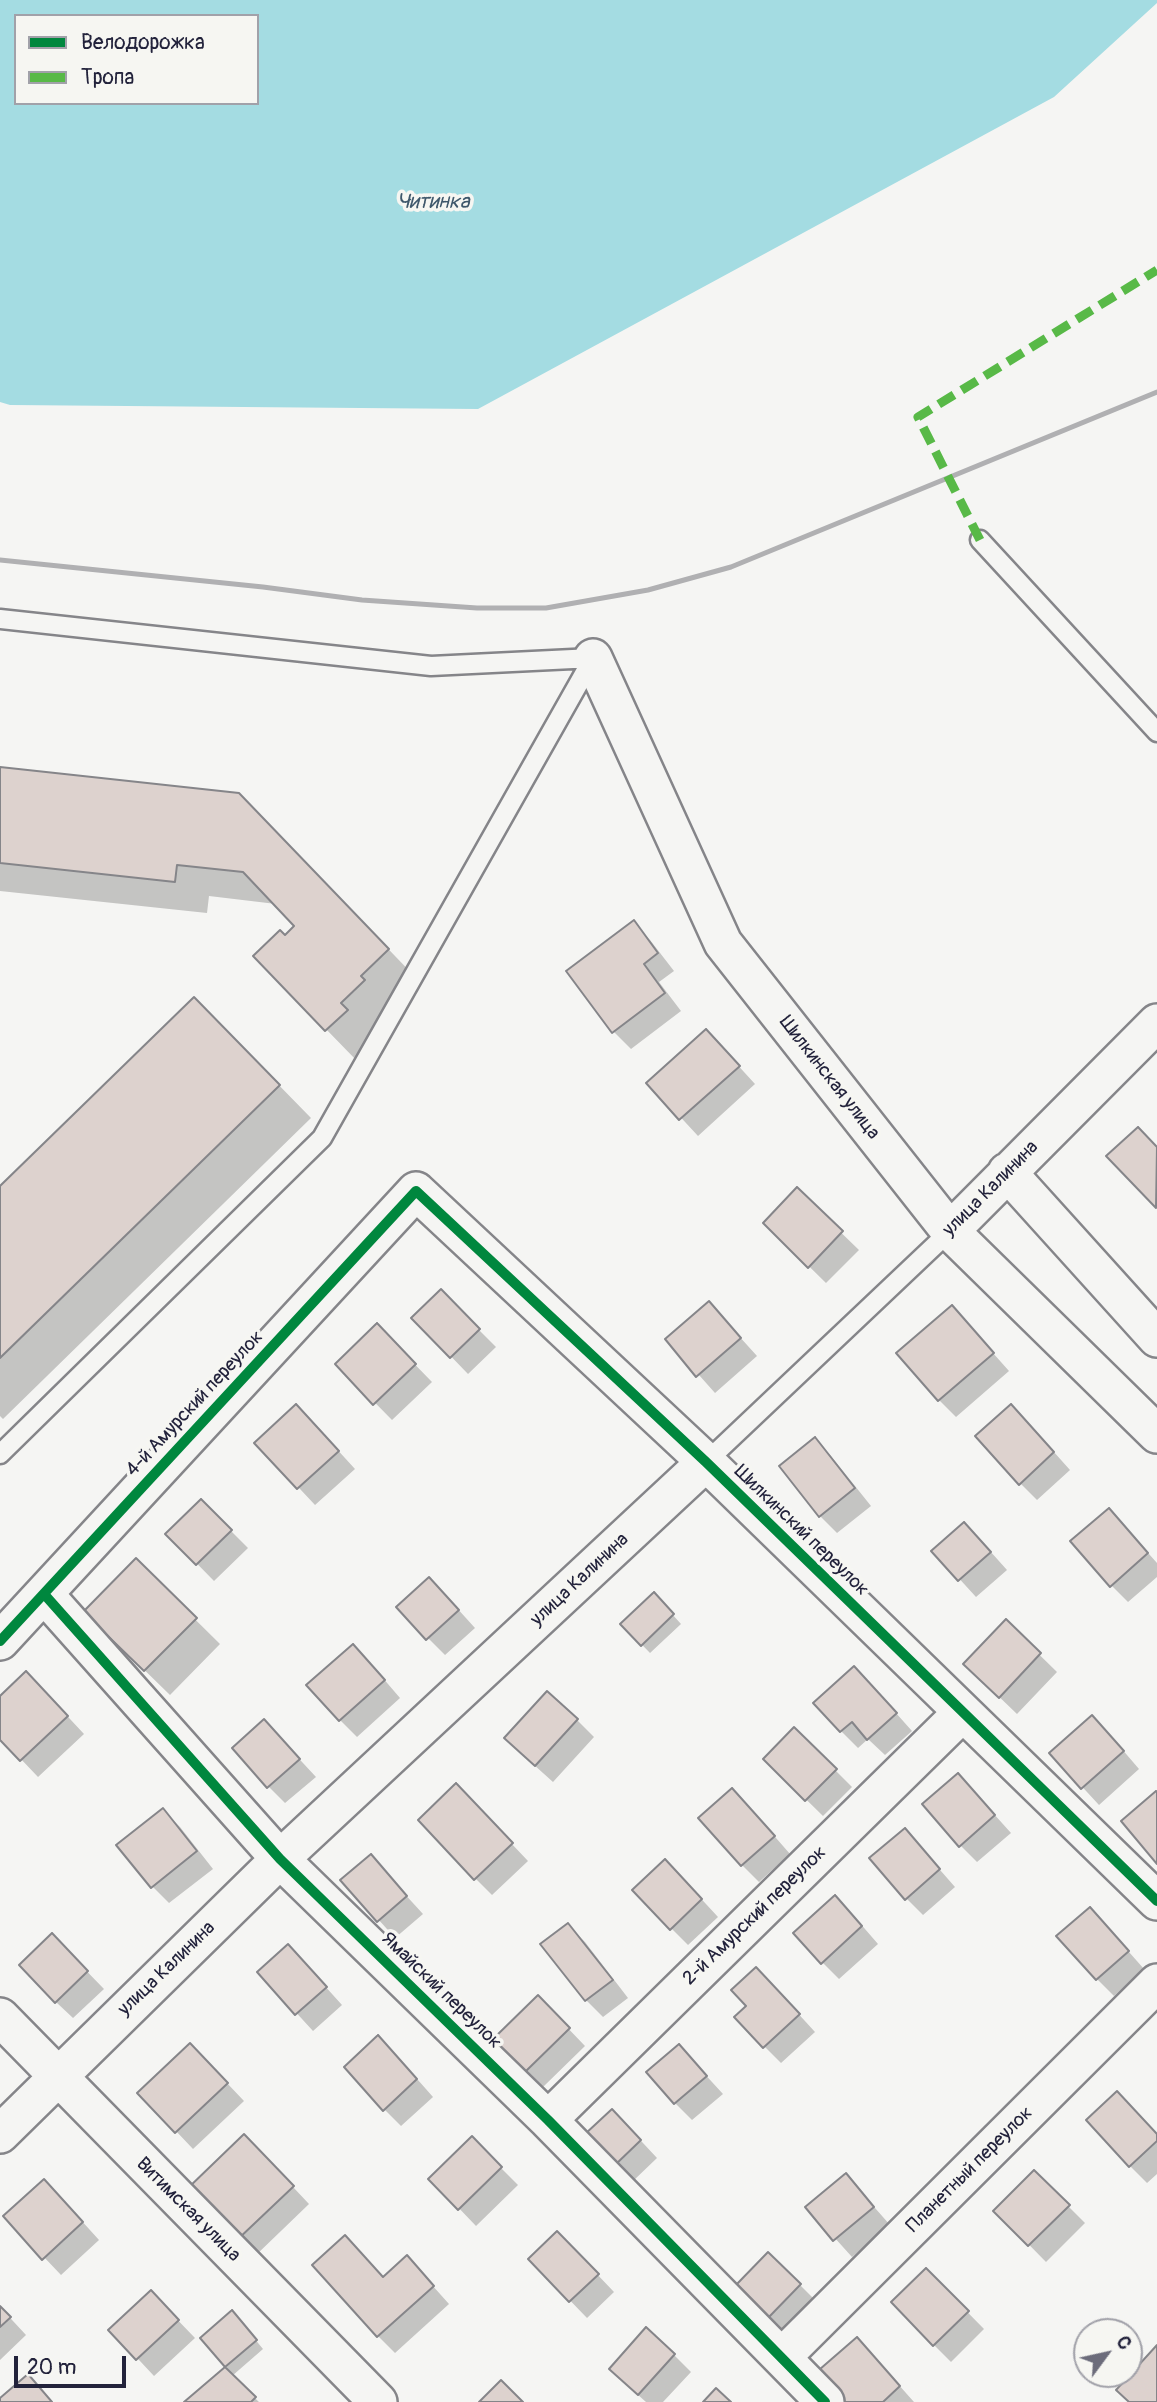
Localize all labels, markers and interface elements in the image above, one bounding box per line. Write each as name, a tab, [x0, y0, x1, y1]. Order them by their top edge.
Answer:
legend	[14, 14, 259, 105]
text: Велодорожка	[81, 29, 205, 56]
text: Тропа	[81, 64, 134, 91]
water label: Читинка	[397, 190, 469, 216]
street label: Шилкинская улица	[774, 1012, 884, 1144]
street label: улица Калинина	[938, 1136, 1044, 1242]
street label: 4-й Амурский переулок	[122, 1326, 268, 1482]
street label: Шилкинский переулок	[729, 1461, 873, 1601]
street label: улица Калинина	[526, 1529, 634, 1631]
street label: 2-й Амурский переулок	[679, 1842, 831, 1990]
street label: улица Калинина	[114, 1917, 220, 2021]
street label: Ямайский переулок	[376, 1928, 506, 2054]
street label: Планетный переулок	[902, 2102, 1038, 2238]
street label: Витимская улица	[131, 2153, 245, 2267]
north arrow	[1073, 2318, 1143, 2388]
text: С	[1111, 2331, 1137, 2354]
scale bar	[18, 2342, 130, 2386]
text: 20 m	[27, 2354, 76, 2381]

